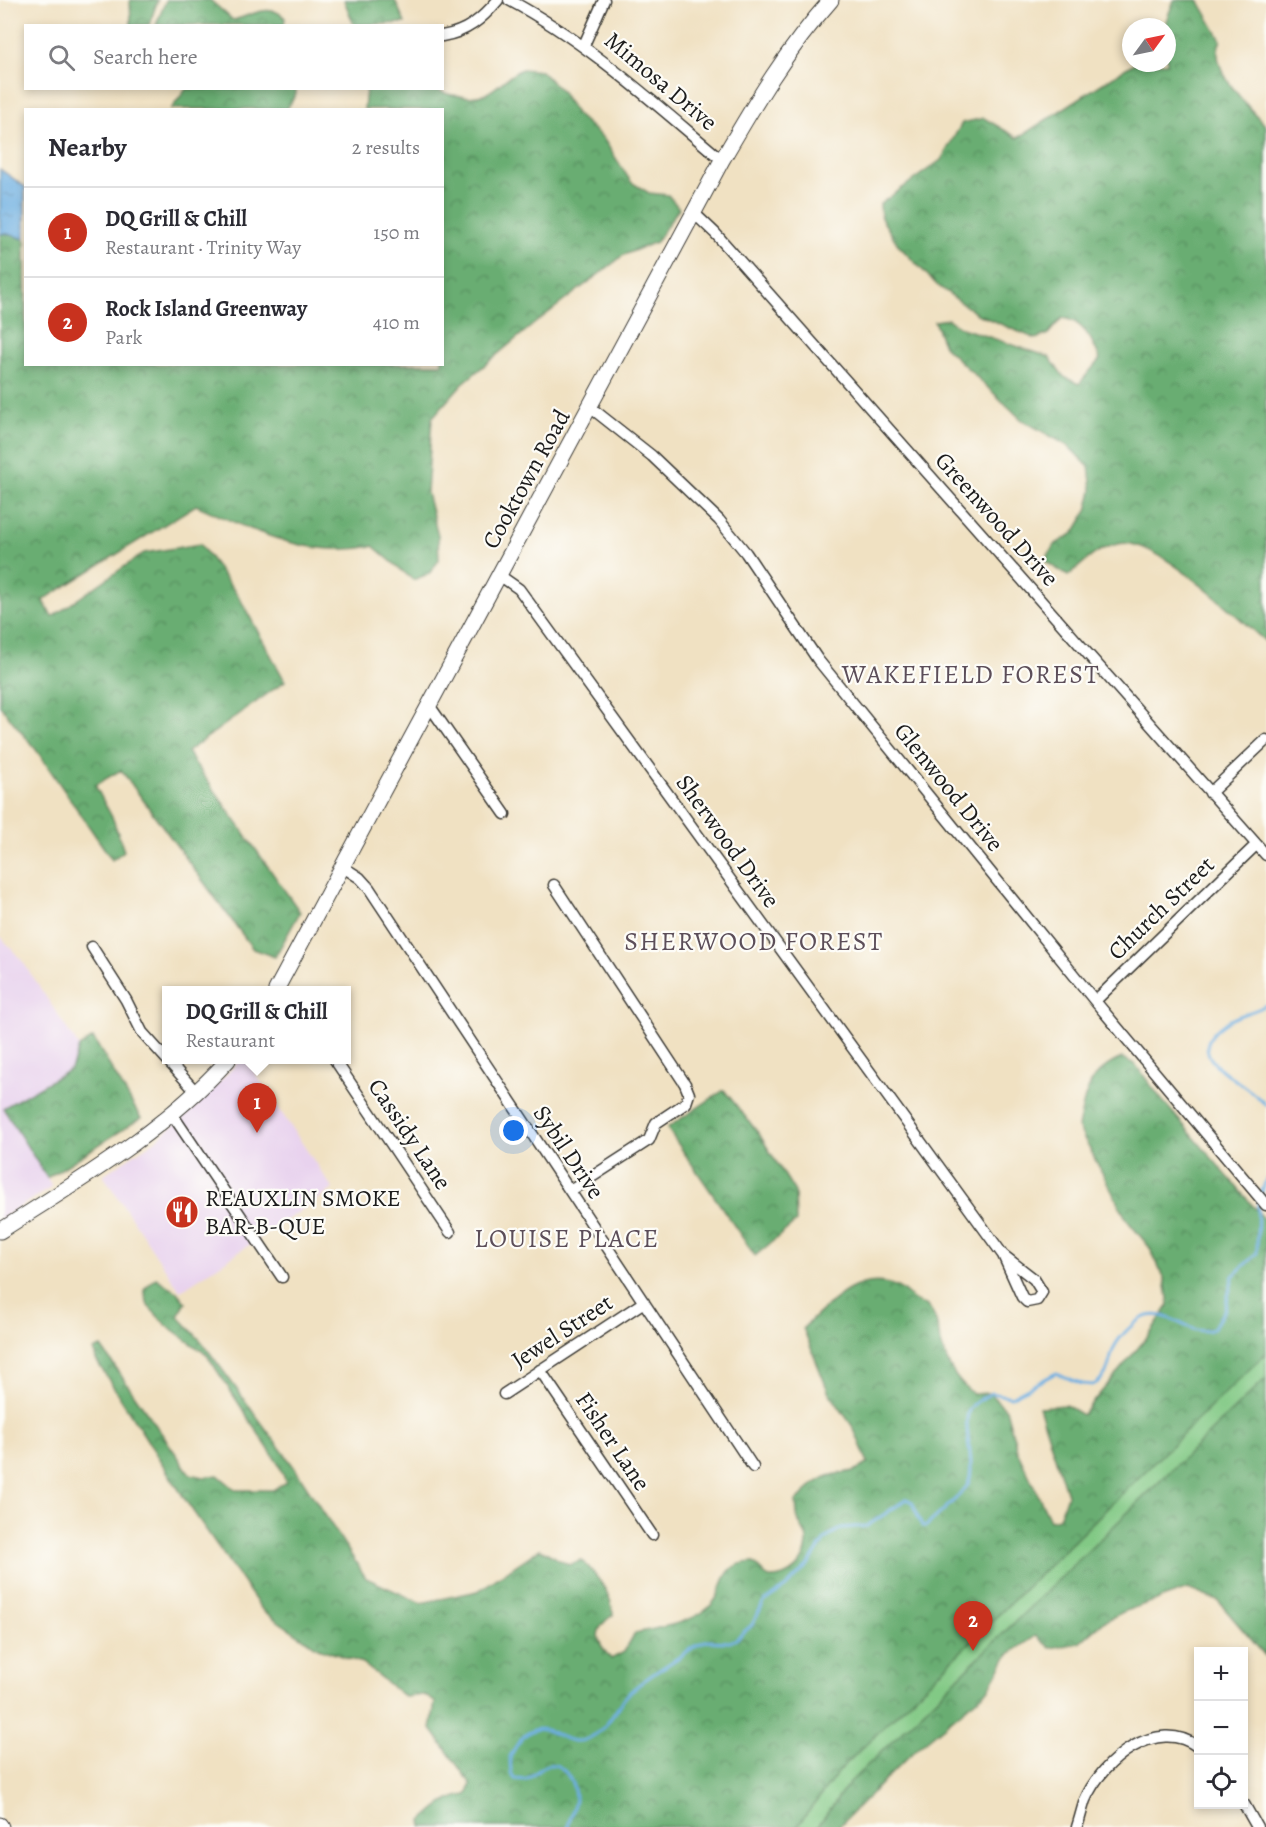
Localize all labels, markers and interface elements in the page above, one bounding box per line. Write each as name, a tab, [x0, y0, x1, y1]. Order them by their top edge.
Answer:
north arrow	[1122, 18, 1176, 72]
search box	[24, 24, 444, 90]
street label: Mimosa Drive	[598, 24, 724, 138]
icon: search	[45, 41, 78, 74]
text: Search here	[93, 42, 198, 72]
text: Nearby	[48, 130, 127, 165]
text: 2 results	[352, 134, 420, 161]
text: DQ Grill & Chill	[105, 204, 247, 234]
text: 1	[64, 219, 71, 246]
text: 150 m	[373, 219, 420, 246]
text: Restaurant · Trinity Way	[105, 234, 301, 261]
text: Rock Island Greenway	[105, 294, 307, 324]
text: 2	[63, 309, 72, 336]
text: 410 m	[373, 309, 420, 336]
text: Park	[105, 324, 143, 351]
street label: Cooktown Road	[475, 404, 578, 554]
street label: Greenwood Drive	[928, 445, 1066, 593]
district label: WAKEFIELD FOREST	[841, 657, 1100, 692]
street label: Glenwood Drive	[887, 716, 1011, 858]
street label: Sherwood Drive	[669, 768, 787, 914]
street label: Church Street	[1101, 849, 1221, 967]
district label: SHERWOOD FOREST	[624, 924, 884, 959]
popup	[162, 986, 351, 1064]
text: DQ Grill & Chill	[185, 997, 328, 1027]
text: Restaurant	[185, 1027, 275, 1054]
street label: Cassidy Lane	[361, 1072, 459, 1196]
pin: 1	[238, 1084, 276, 1133]
street label: Sybil Drive	[526, 1099, 612, 1205]
your location	[499, 1116, 528, 1145]
place label: REAUXLIN SMOKE BAR-B-QUE	[205, 1182, 401, 1242]
restaurant icon: REAUXLIN SMOKE BAR-B-QUE	[164, 1194, 200, 1230]
district label: LOUISE PLACE	[474, 1221, 660, 1256]
street label: Jewel Street	[505, 1286, 619, 1376]
street label: Fisher Lane	[568, 1385, 658, 1497]
pin: 2	[954, 1602, 992, 1651]
map controls	[1194, 1647, 1248, 1809]
button: +	[1194, 1647, 1248, 1701]
button: −	[1194, 1701, 1248, 1755]
button: locate	[1194, 1755, 1248, 1809]

